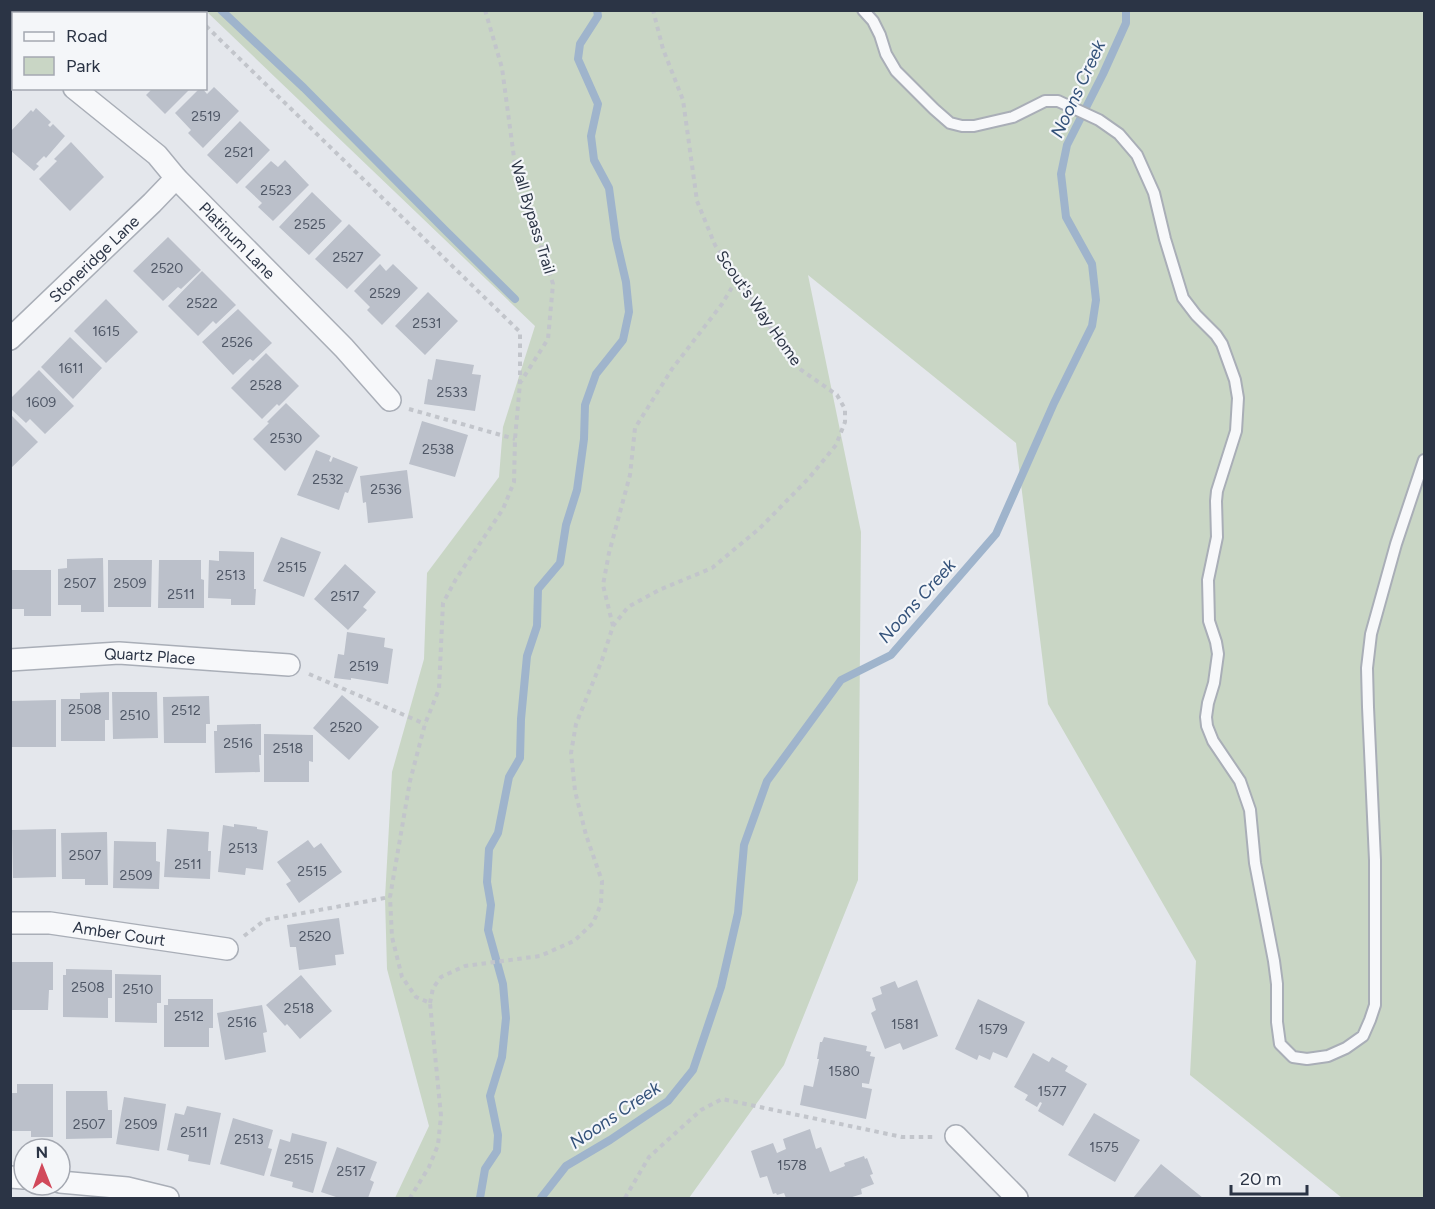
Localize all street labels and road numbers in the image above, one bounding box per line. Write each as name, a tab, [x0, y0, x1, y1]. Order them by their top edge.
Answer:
street label: Wall Bypass Trail	[507, 158, 559, 276]
street label: Platinum Lane	[195, 198, 280, 283]
street label: Stoneridge Lane	[45, 211, 143, 306]
street label: Scout's Way Home	[712, 247, 806, 369]
street label: Quartz Place	[104, 643, 196, 668]
street label: Amber Court	[72, 917, 167, 949]

